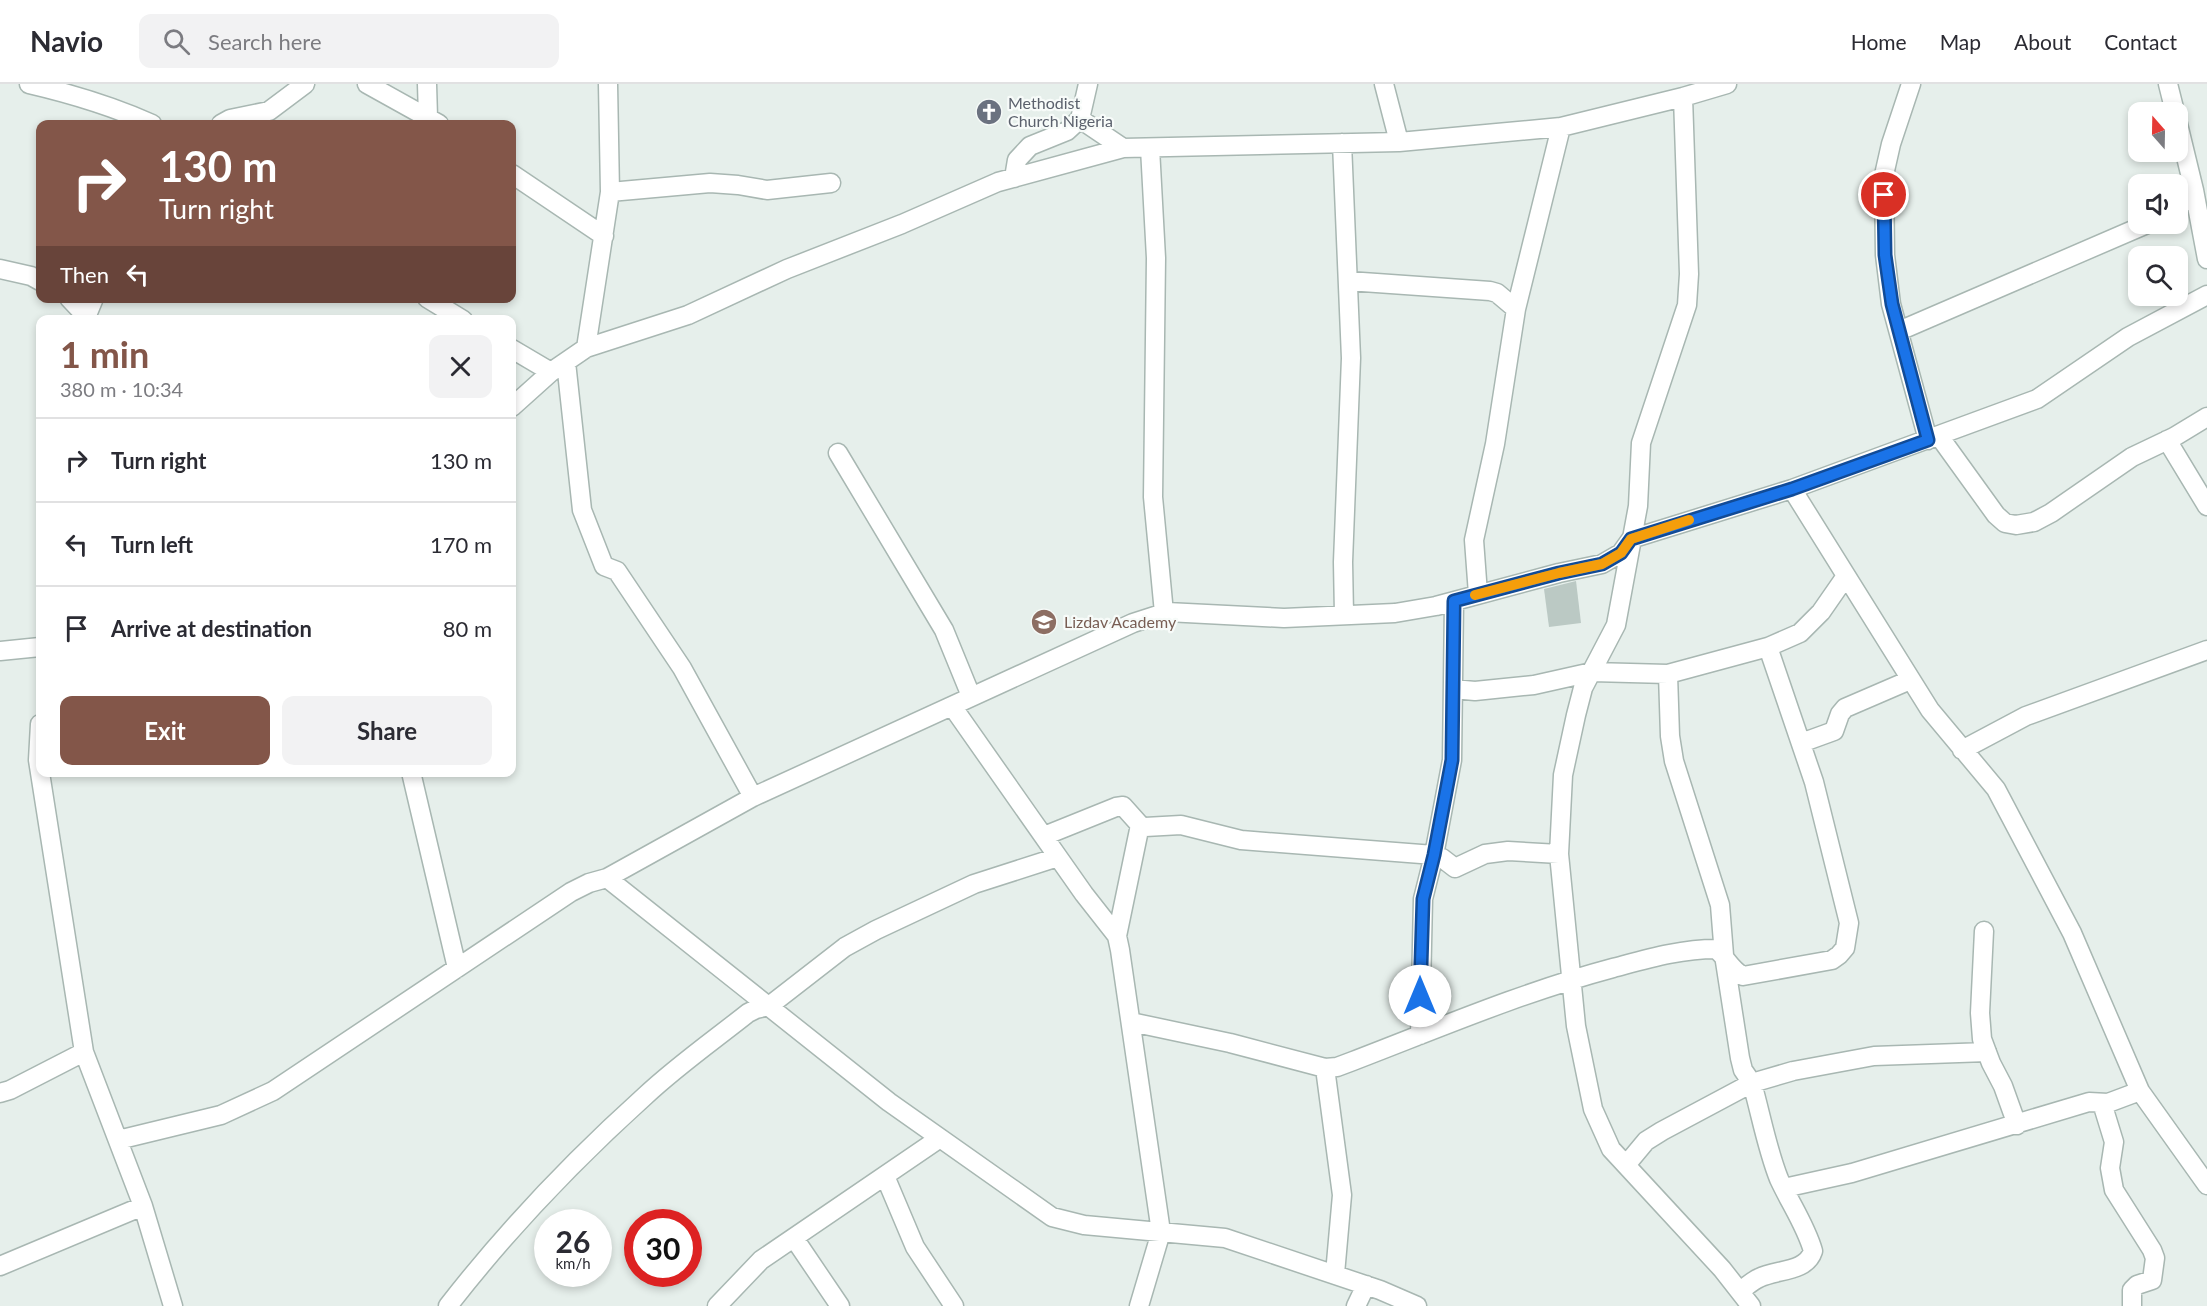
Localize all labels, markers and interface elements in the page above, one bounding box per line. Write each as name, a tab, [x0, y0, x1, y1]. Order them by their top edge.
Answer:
search box	[139, 14, 559, 68]
text: Navio	[30, 24, 103, 58]
icon: search	[160, 25, 193, 58]
text: Search here	[208, 28, 322, 55]
text: Home	[1851, 29, 1907, 54]
text: Map	[1940, 29, 1981, 54]
text: About	[2014, 29, 2071, 54]
text: Contact	[2104, 29, 2177, 54]
place label: Methodist Church Nigeria	[1008, 93, 1113, 130]
church icon: Methodist Church Nigeria	[974, 97, 1004, 127]
north arrow	[2128, 102, 2188, 162]
map controls	[2128, 102, 2188, 306]
text: 130 m	[159, 141, 277, 191]
icon: right	[60, 144, 138, 222]
pin	[1858, 169, 1909, 220]
button: sound	[2128, 174, 2188, 234]
icon: arrive	[1867, 178, 1900, 211]
text: Turn right	[159, 192, 274, 225]
button: search	[2128, 246, 2188, 306]
icon: left	[121, 258, 154, 291]
text: Then	[60, 261, 109, 288]
text: 1 min	[60, 332, 149, 376]
button: close	[429, 335, 492, 398]
text: 380 m · 10:34	[60, 377, 183, 401]
icon: right	[60, 444, 93, 477]
text: Turn right	[111, 447, 206, 474]
text: 130 m	[430, 447, 492, 474]
icon: left	[60, 528, 93, 561]
text: Turn left	[111, 531, 193, 558]
text: 170 m	[430, 531, 492, 558]
school or university icon: Lizdav Academy	[1029, 607, 1059, 637]
icon: arrive	[60, 612, 93, 645]
place label: Lizdav Academy	[1064, 612, 1177, 631]
text: Arrive at destination	[111, 615, 312, 642]
text: 80 m	[443, 615, 492, 642]
button: Exit	[60, 696, 270, 765]
button: Share	[282, 696, 492, 765]
position arrow	[1388, 964, 1452, 1028]
speed limit sign: 30	[624, 1209, 702, 1287]
text: 26	[556, 1223, 590, 1259]
text: km/h	[555, 1254, 591, 1272]

